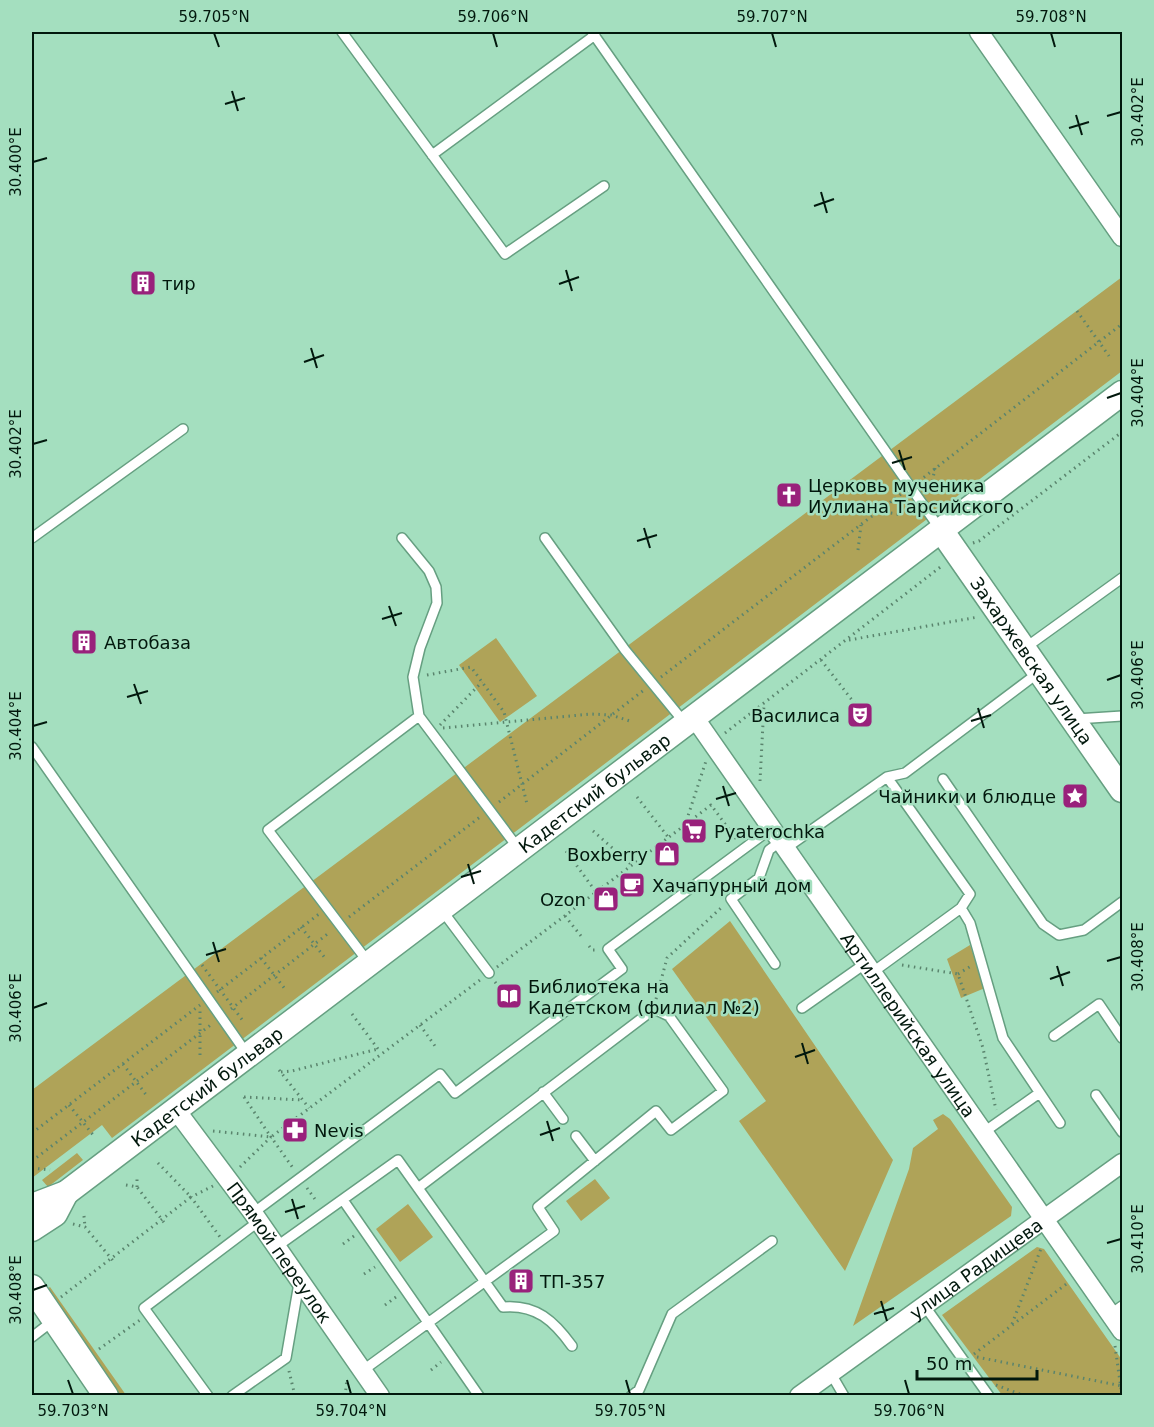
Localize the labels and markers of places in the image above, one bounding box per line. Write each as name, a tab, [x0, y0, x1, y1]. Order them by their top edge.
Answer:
building icon: тир	[128, 268, 158, 298]
place label: тир	[162, 273, 196, 294]
place label: Церковь мученика Иулиана Тарсийского	[808, 475, 1014, 517]
church icon: Церковь мученика Иулиана Тарсийского	[774, 480, 804, 510]
building icon: Автобаза	[69, 627, 99, 657]
place label: Автобаза	[104, 632, 191, 653]
theatre icon: Василиса	[845, 700, 875, 730]
place label: Василиса	[751, 705, 840, 726]
place icon: Чайники и блюдце	[1060, 781, 1090, 811]
place label: Чайники и блюдце	[878, 786, 1056, 807]
supermarket icon: Pyaterochka	[679, 816, 709, 846]
place label: Pyaterochka	[714, 821, 825, 842]
shop icon: Boxberry	[652, 839, 682, 869]
place label: Boxberry	[567, 844, 648, 865]
cafe icon: Хачапурный дом	[617, 870, 647, 900]
place label: Хачапурный дом	[652, 875, 811, 896]
shop icon: Ozon	[591, 884, 621, 914]
place label: Ozon	[540, 889, 586, 910]
place label: Библиотека на Кадетском (филиал №2)	[528, 976, 760, 1018]
library icon: Библиотека на Кадетском (филиал №2)	[494, 981, 524, 1011]
pharmacy icon: Nevis	[280, 1115, 310, 1145]
place label: Nevis	[314, 1120, 364, 1141]
building icon: ТП-357	[506, 1266, 536, 1296]
place label: ТП-357	[539, 1271, 605, 1292]

